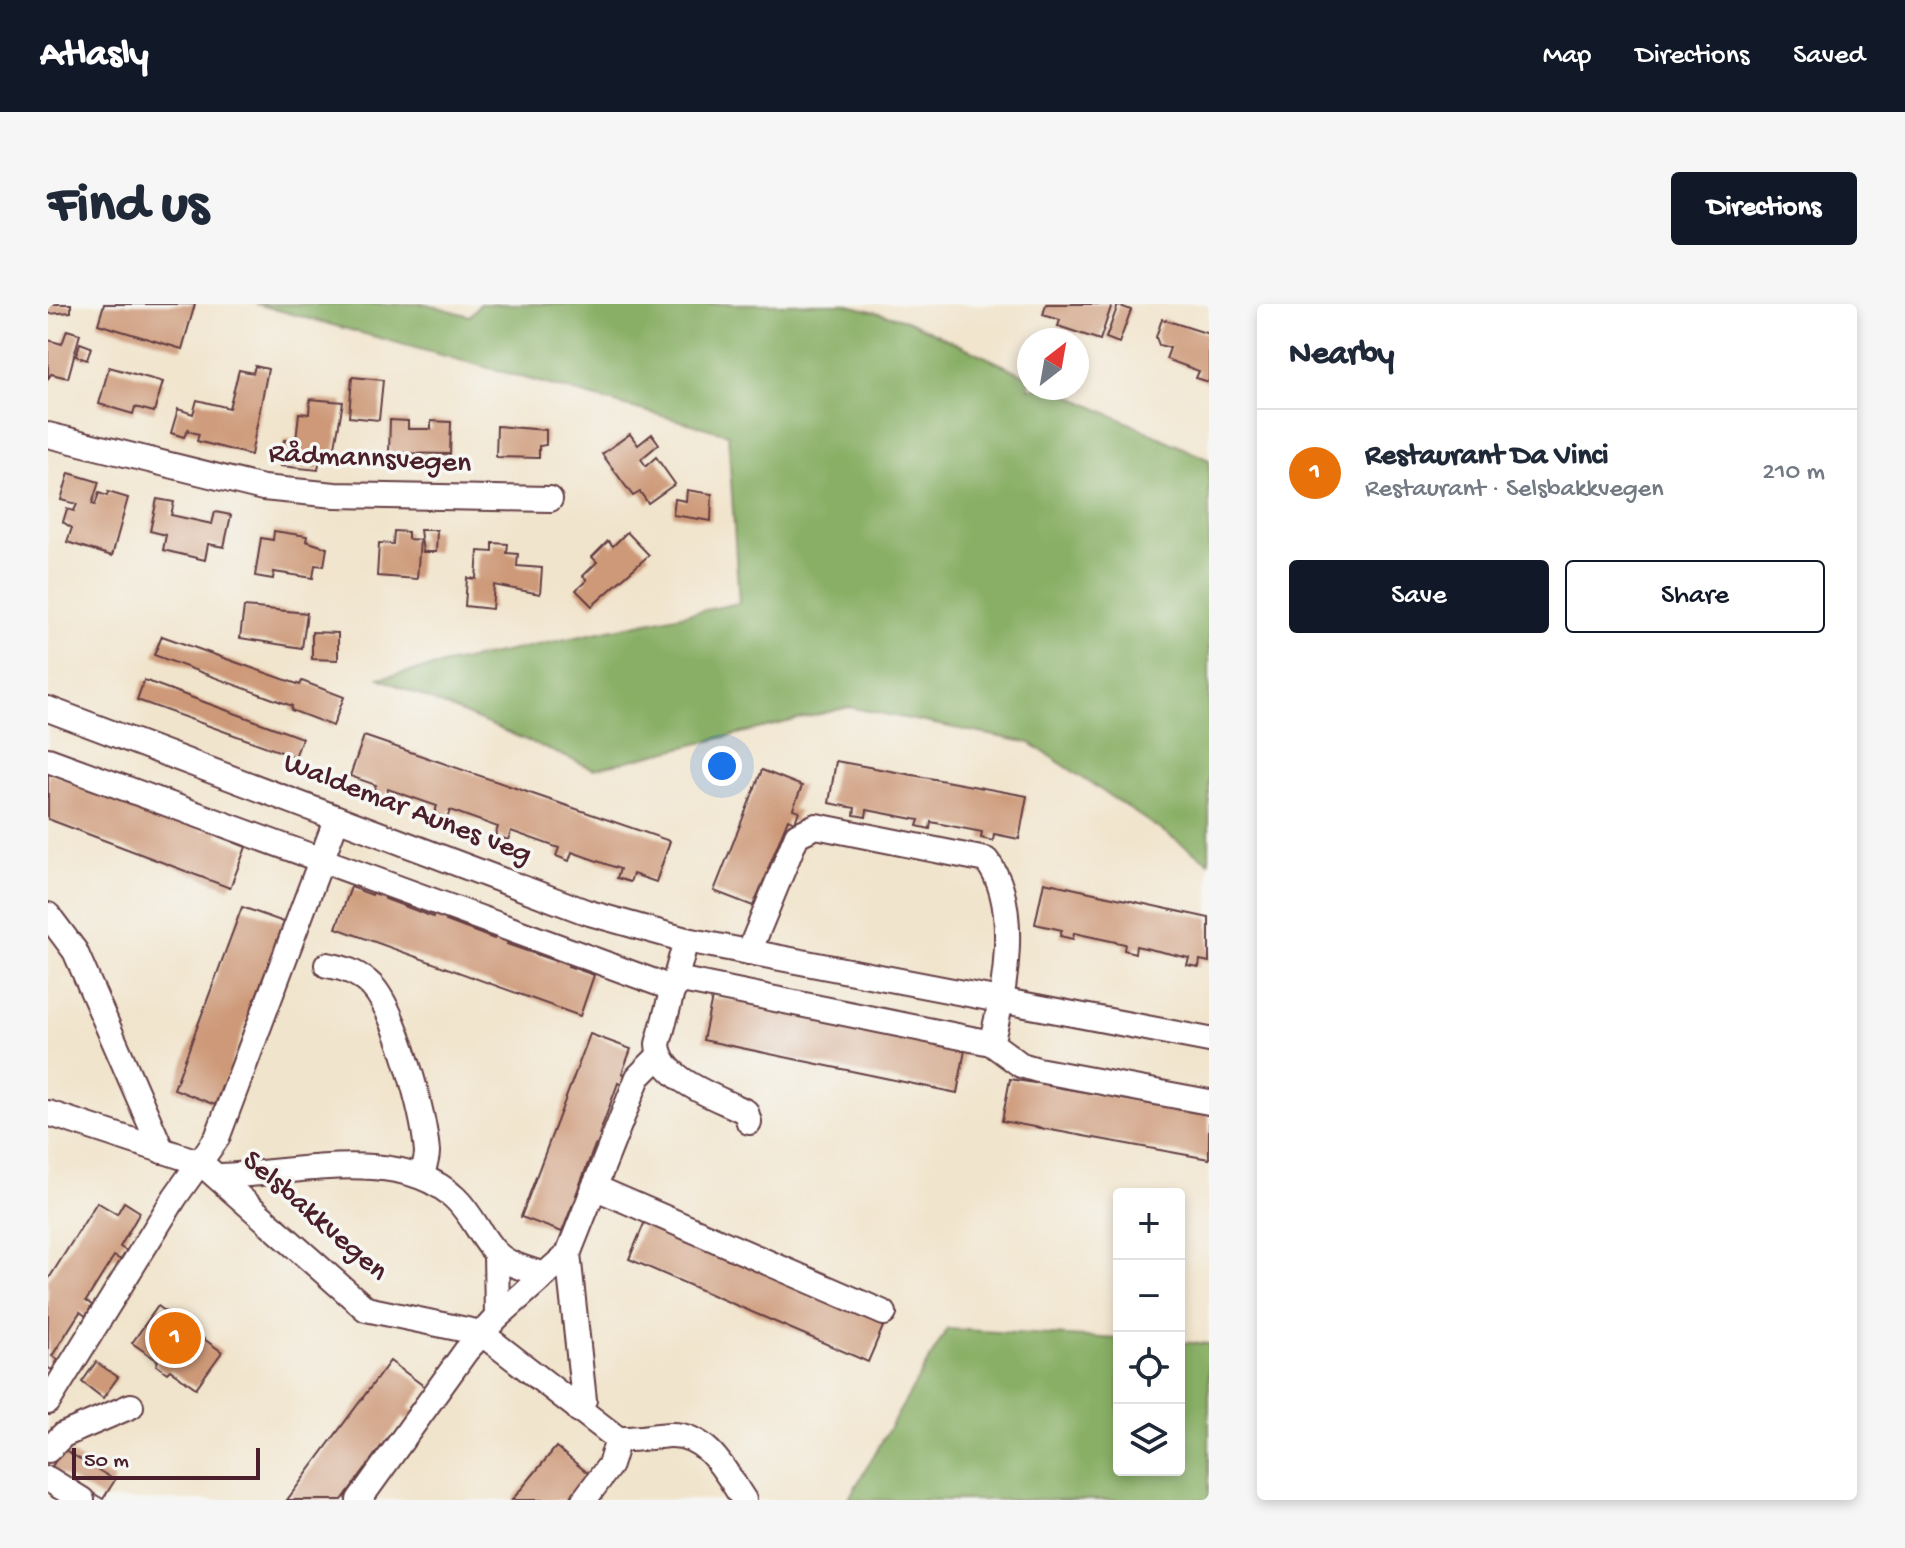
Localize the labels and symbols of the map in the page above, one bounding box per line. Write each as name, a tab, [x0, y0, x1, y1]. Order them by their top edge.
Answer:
north arrow	[1017, 328, 1089, 400]
street label: Rådmannsvegen	[268, 437, 472, 483]
your location	[702, 746, 742, 786]
street label: Waldemar Aunes veg	[278, 747, 536, 873]
street label: Selsbakkvegen	[234, 1144, 394, 1290]
pin: 1	[149, 1308, 201, 1368]
scale bar	[72, 1444, 260, 1480]

